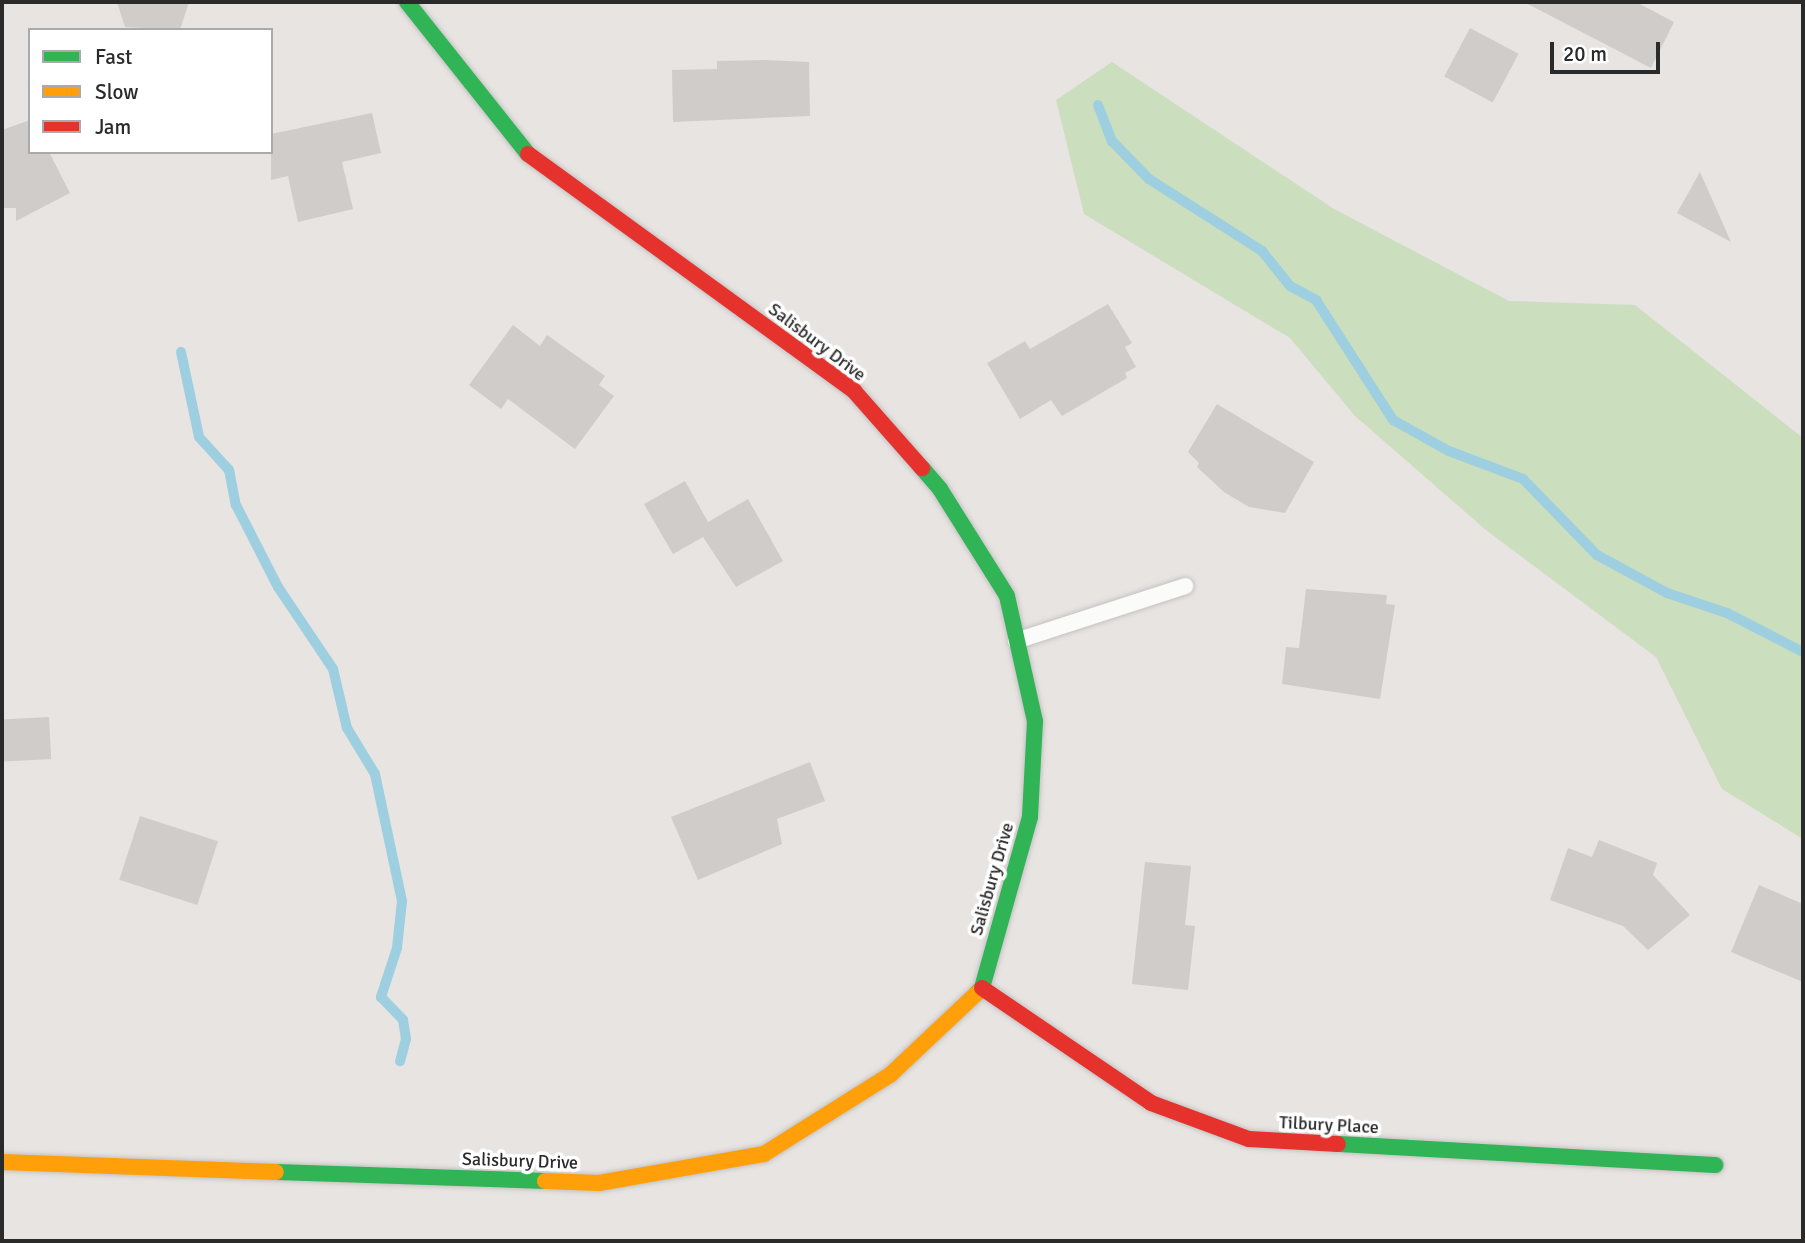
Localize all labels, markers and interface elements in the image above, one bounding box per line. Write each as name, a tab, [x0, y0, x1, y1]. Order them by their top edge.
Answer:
legend	[28, 28, 273, 154]
scale bar	[1553, 28, 1663, 72]
text: 20 m	[1563, 41, 1607, 67]
text: Fast	[95, 44, 132, 70]
text: Slow	[95, 79, 139, 105]
text: Jam	[95, 114, 131, 140]
street label: Salisbury Drive	[764, 298, 870, 386]
street label: Salisbury Drive	[966, 820, 1018, 938]
street label: Tilbury Place	[1279, 1112, 1379, 1138]
street label: Salisbury Drive	[462, 1148, 578, 1174]

